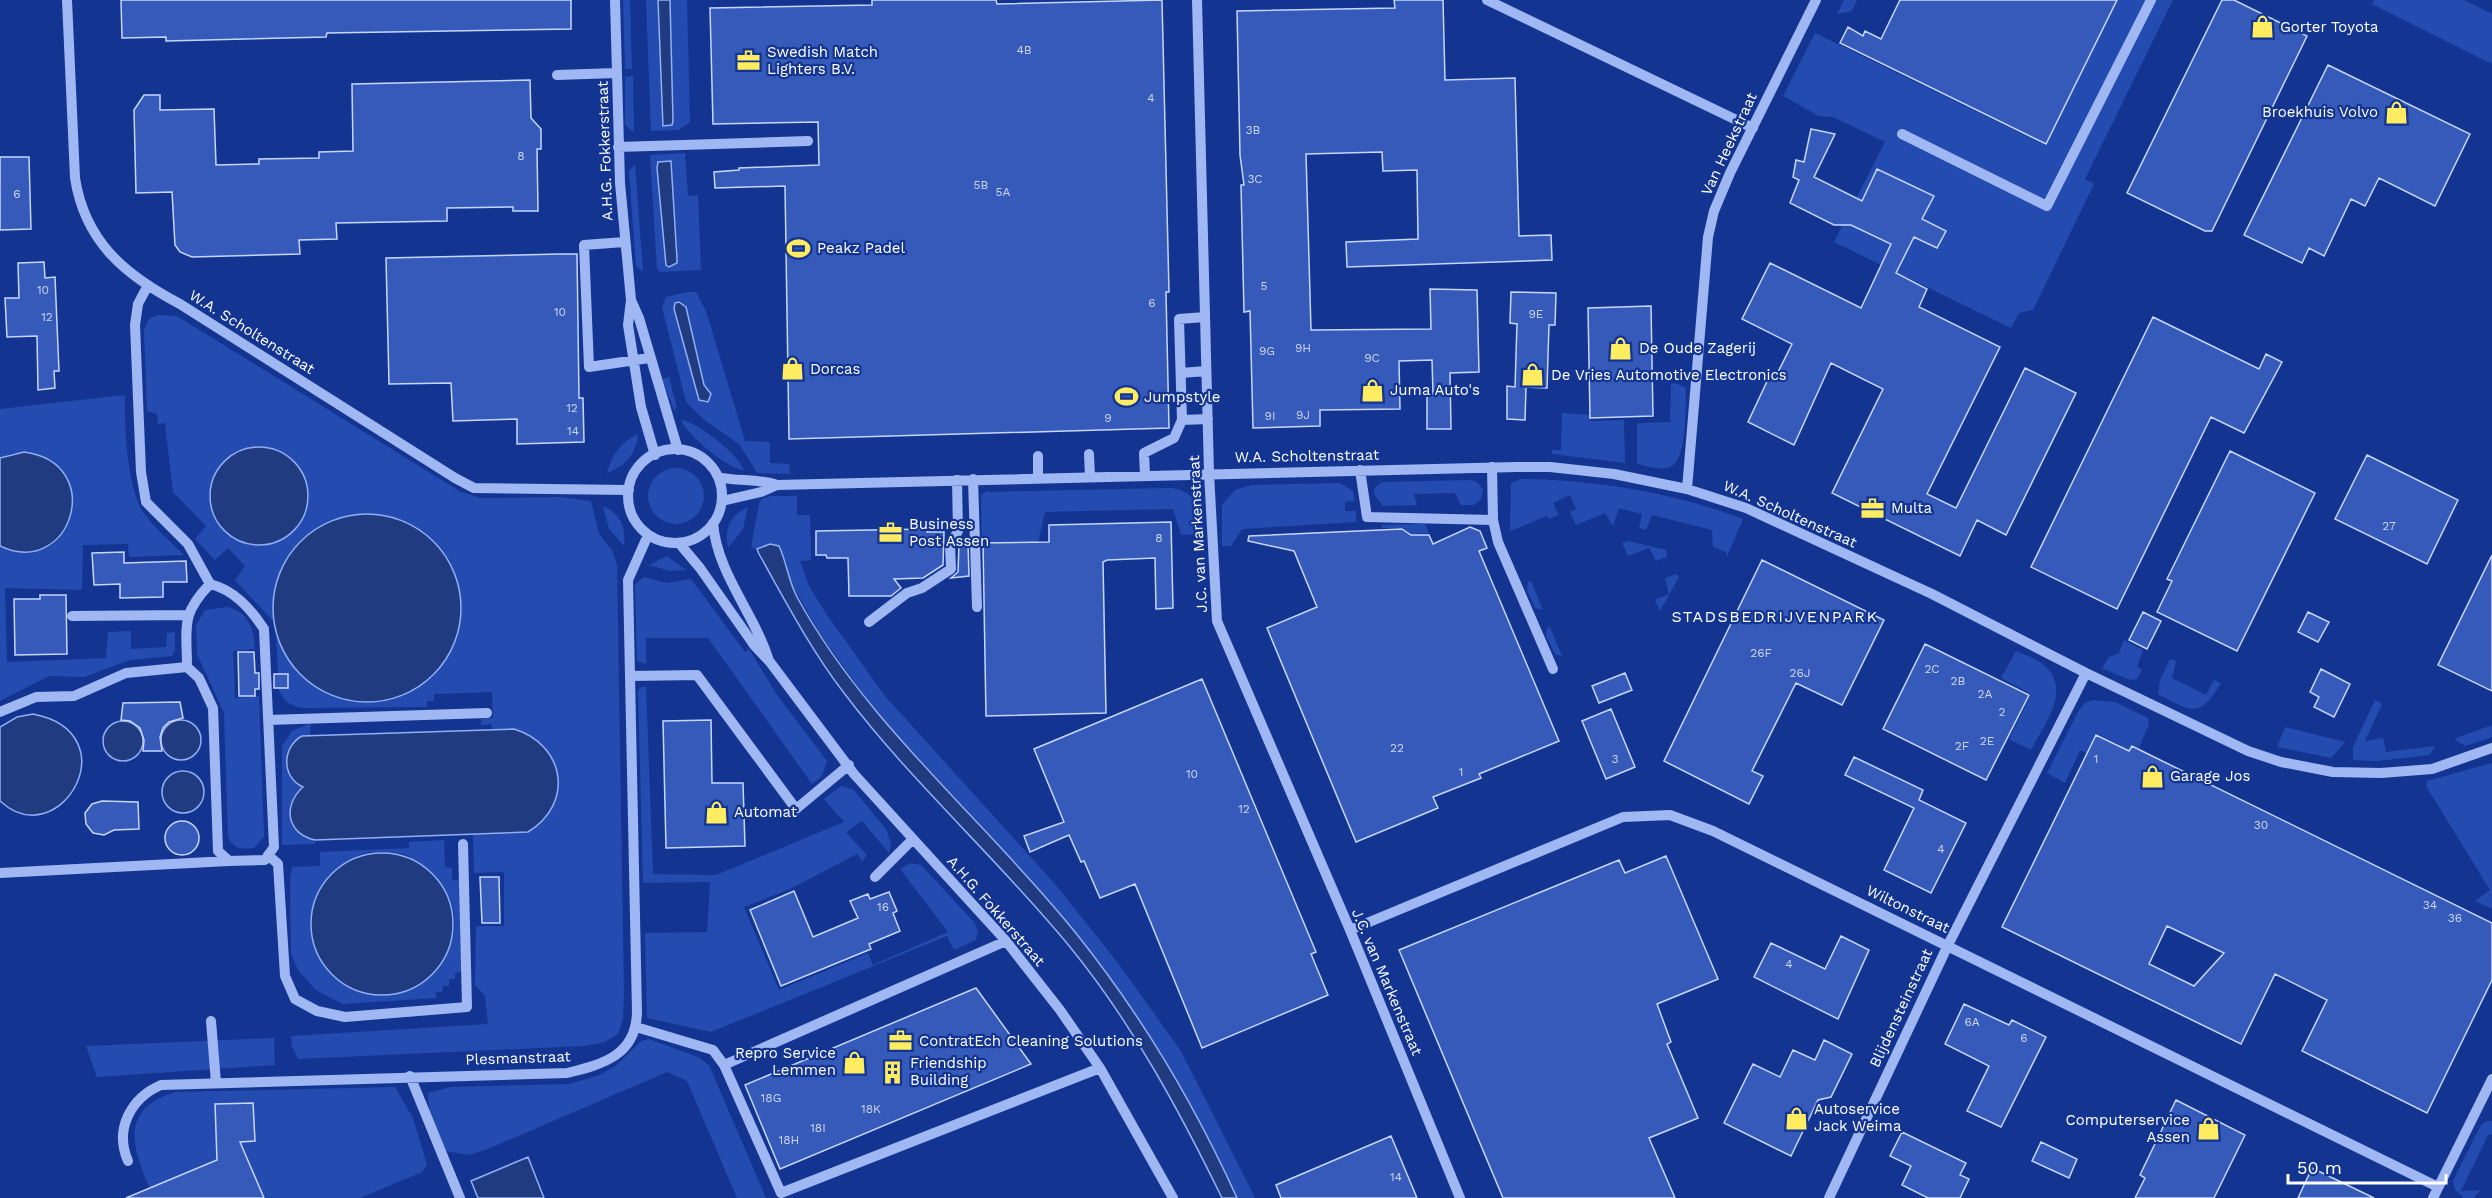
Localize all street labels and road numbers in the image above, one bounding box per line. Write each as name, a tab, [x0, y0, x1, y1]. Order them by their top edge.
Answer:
street label: A.H.G. Fokkerstraat	[594, 80, 616, 221]
street label: Van Heekstraat	[1697, 89, 1761, 198]
street label: W.A. Scholtenstraat	[186, 286, 319, 378]
street label: W.A. Scholtenstraat	[1235, 446, 1380, 466]
street label: J.C. van Markenstraat	[1185, 454, 1211, 613]
street label: W.A. Scholtenstraat	[1720, 476, 1860, 552]
street label: A.H.G. Fokkerstraat	[943, 852, 1049, 970]
street label: Wiltonstraat	[1863, 881, 1953, 937]
street label: J.C. van Markenstraat	[1348, 906, 1426, 1059]
street label: Blijdensteinstraat	[1866, 945, 1937, 1070]
street label: Plesmanstraat	[465, 1047, 572, 1069]

